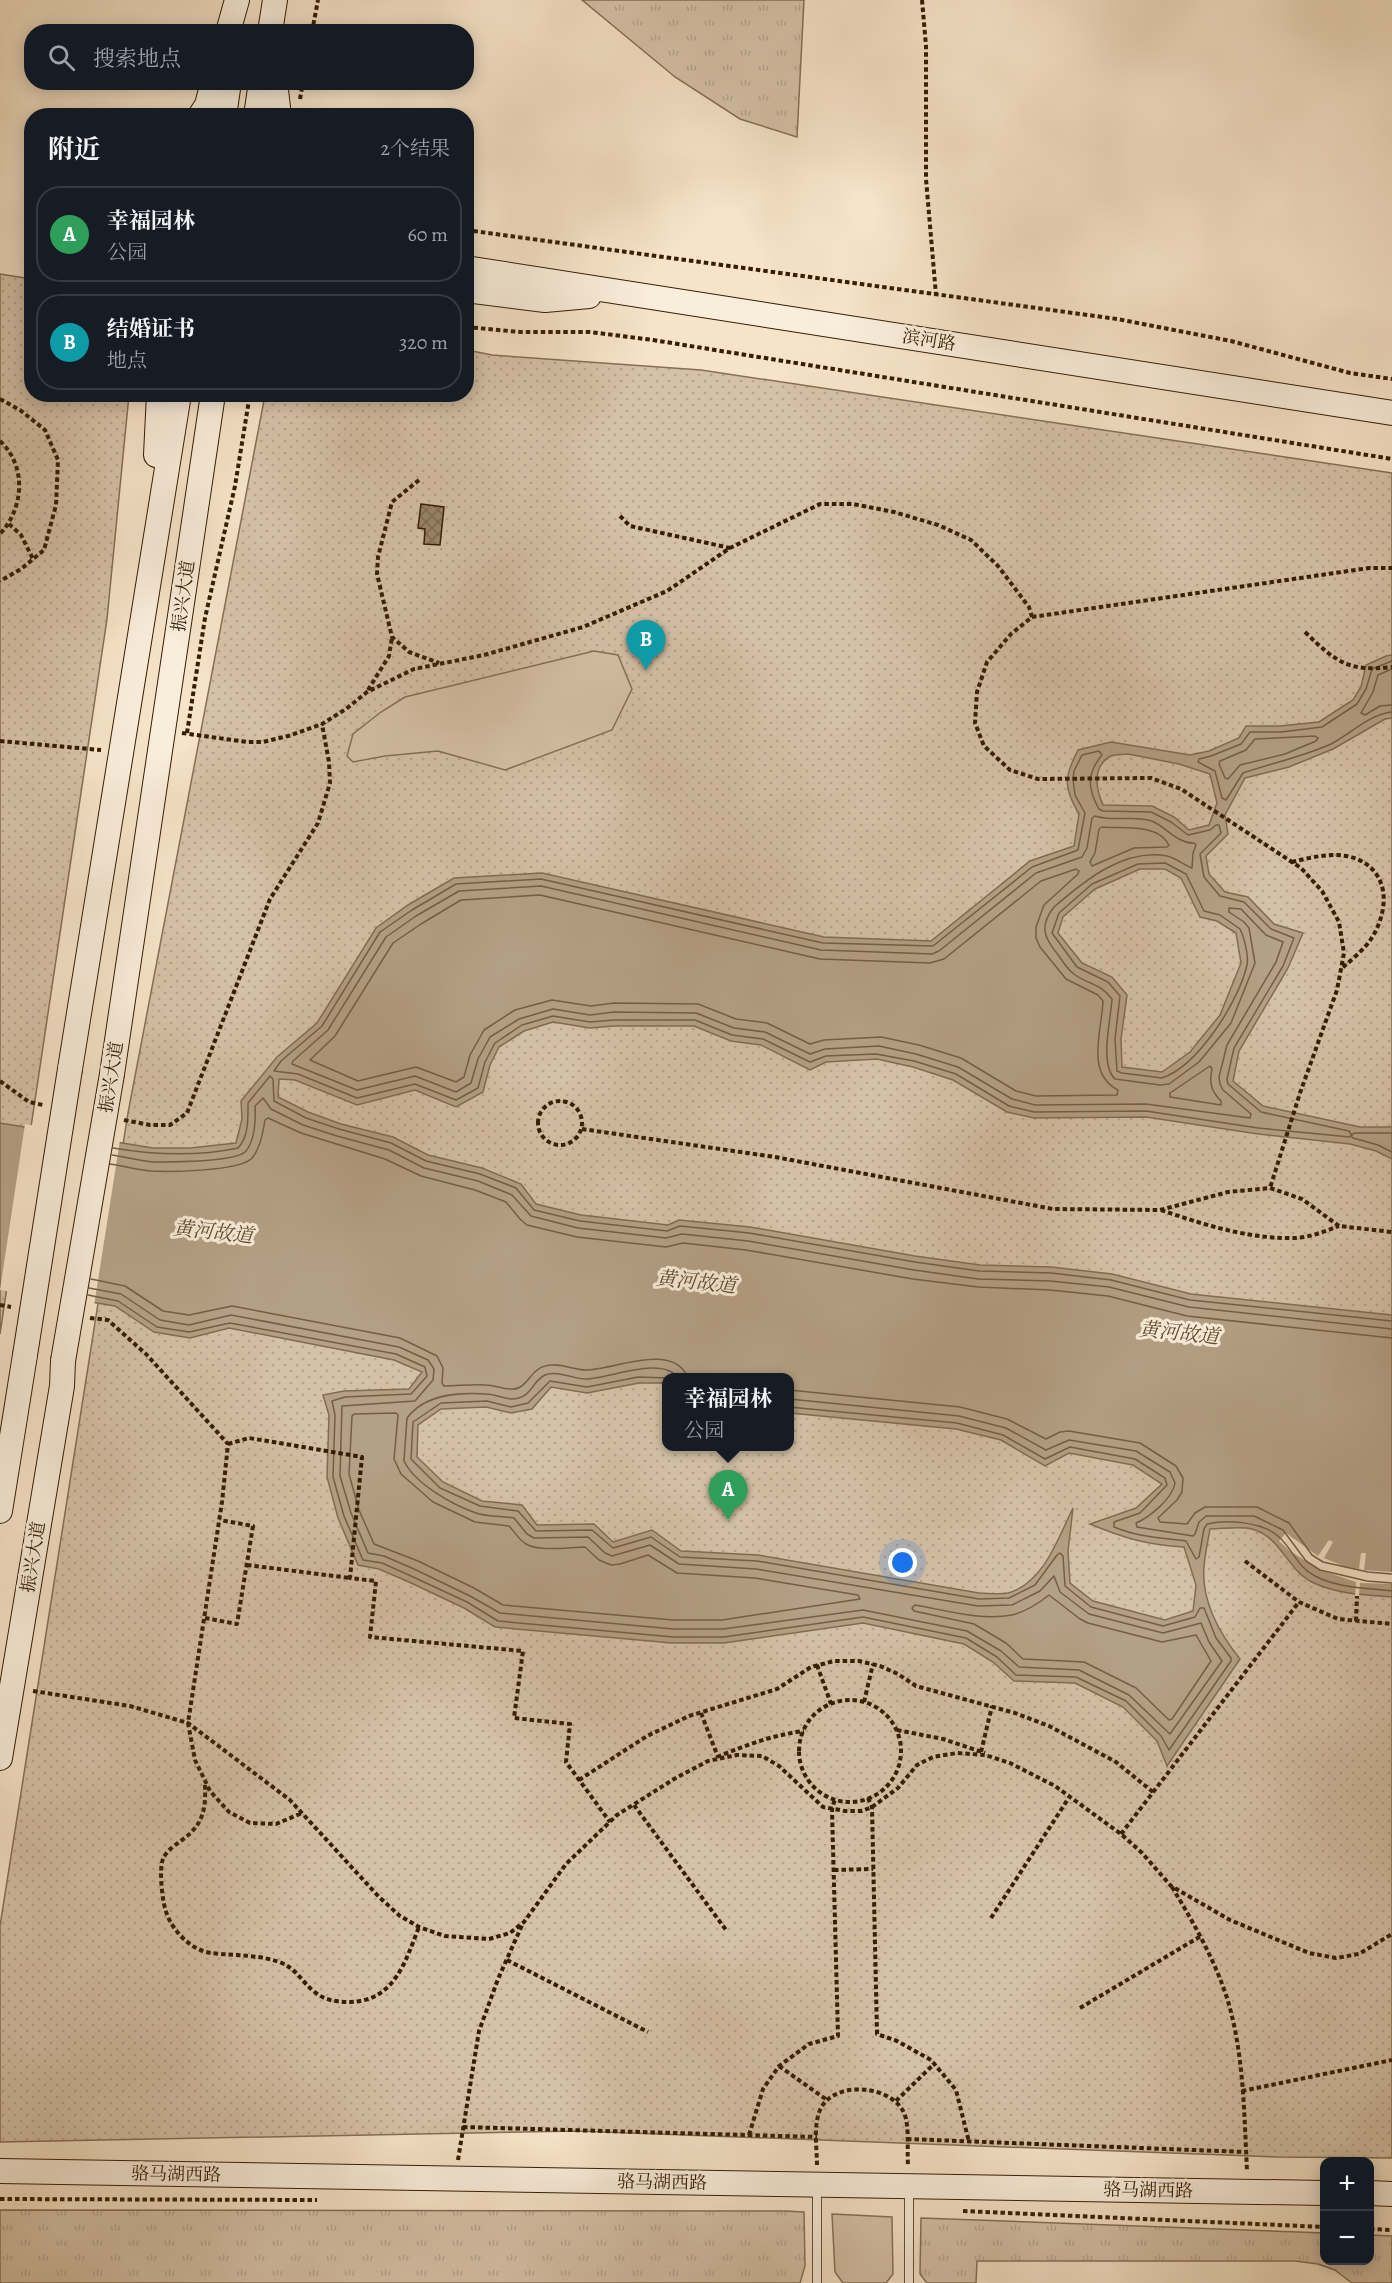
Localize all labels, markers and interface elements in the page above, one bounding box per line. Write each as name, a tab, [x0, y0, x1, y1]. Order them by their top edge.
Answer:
search box	[24, 24, 474, 90]
icon: search	[45, 41, 78, 74]
text: 搜索地点	[93, 44, 181, 74]
text: 附近	[48, 132, 100, 167]
text: 2个结果	[381, 135, 450, 162]
text: 幸福园林	[107, 206, 195, 236]
text: A	[63, 221, 76, 248]
text: 60 m	[408, 221, 448, 248]
text: 公园	[107, 239, 147, 266]
text: 结婚证书	[107, 314, 195, 344]
street label: 滨河路	[900, 324, 958, 356]
text: B	[63, 329, 76, 356]
text: 320 m	[399, 329, 448, 356]
text: 地点	[107, 347, 147, 374]
street label: 振兴大道	[166, 559, 200, 633]
pin: B	[626, 620, 666, 670]
street label: 振兴大道	[94, 1040, 128, 1114]
water label: 黄河故道	[172, 1214, 257, 1250]
water label: 黄河故道	[655, 1264, 740, 1300]
water label: 黄河故道	[1138, 1315, 1223, 1351]
popup	[662, 1373, 794, 1451]
text: 幸福园林	[684, 1384, 772, 1414]
text: 公园	[684, 1417, 724, 1444]
pin: A	[708, 1470, 748, 1520]
street label: 振兴大道	[16, 1520, 50, 1594]
your location	[888, 1548, 917, 1577]
map controls	[1320, 2157, 1374, 2265]
button: +	[1320, 2157, 1374, 2211]
street label: 骆马湖西路	[131, 2161, 221, 2187]
street label: 骆马湖西路	[617, 2169, 707, 2195]
street label: 骆马湖西路	[1103, 2177, 1193, 2203]
button: −	[1320, 2211, 1374, 2265]

